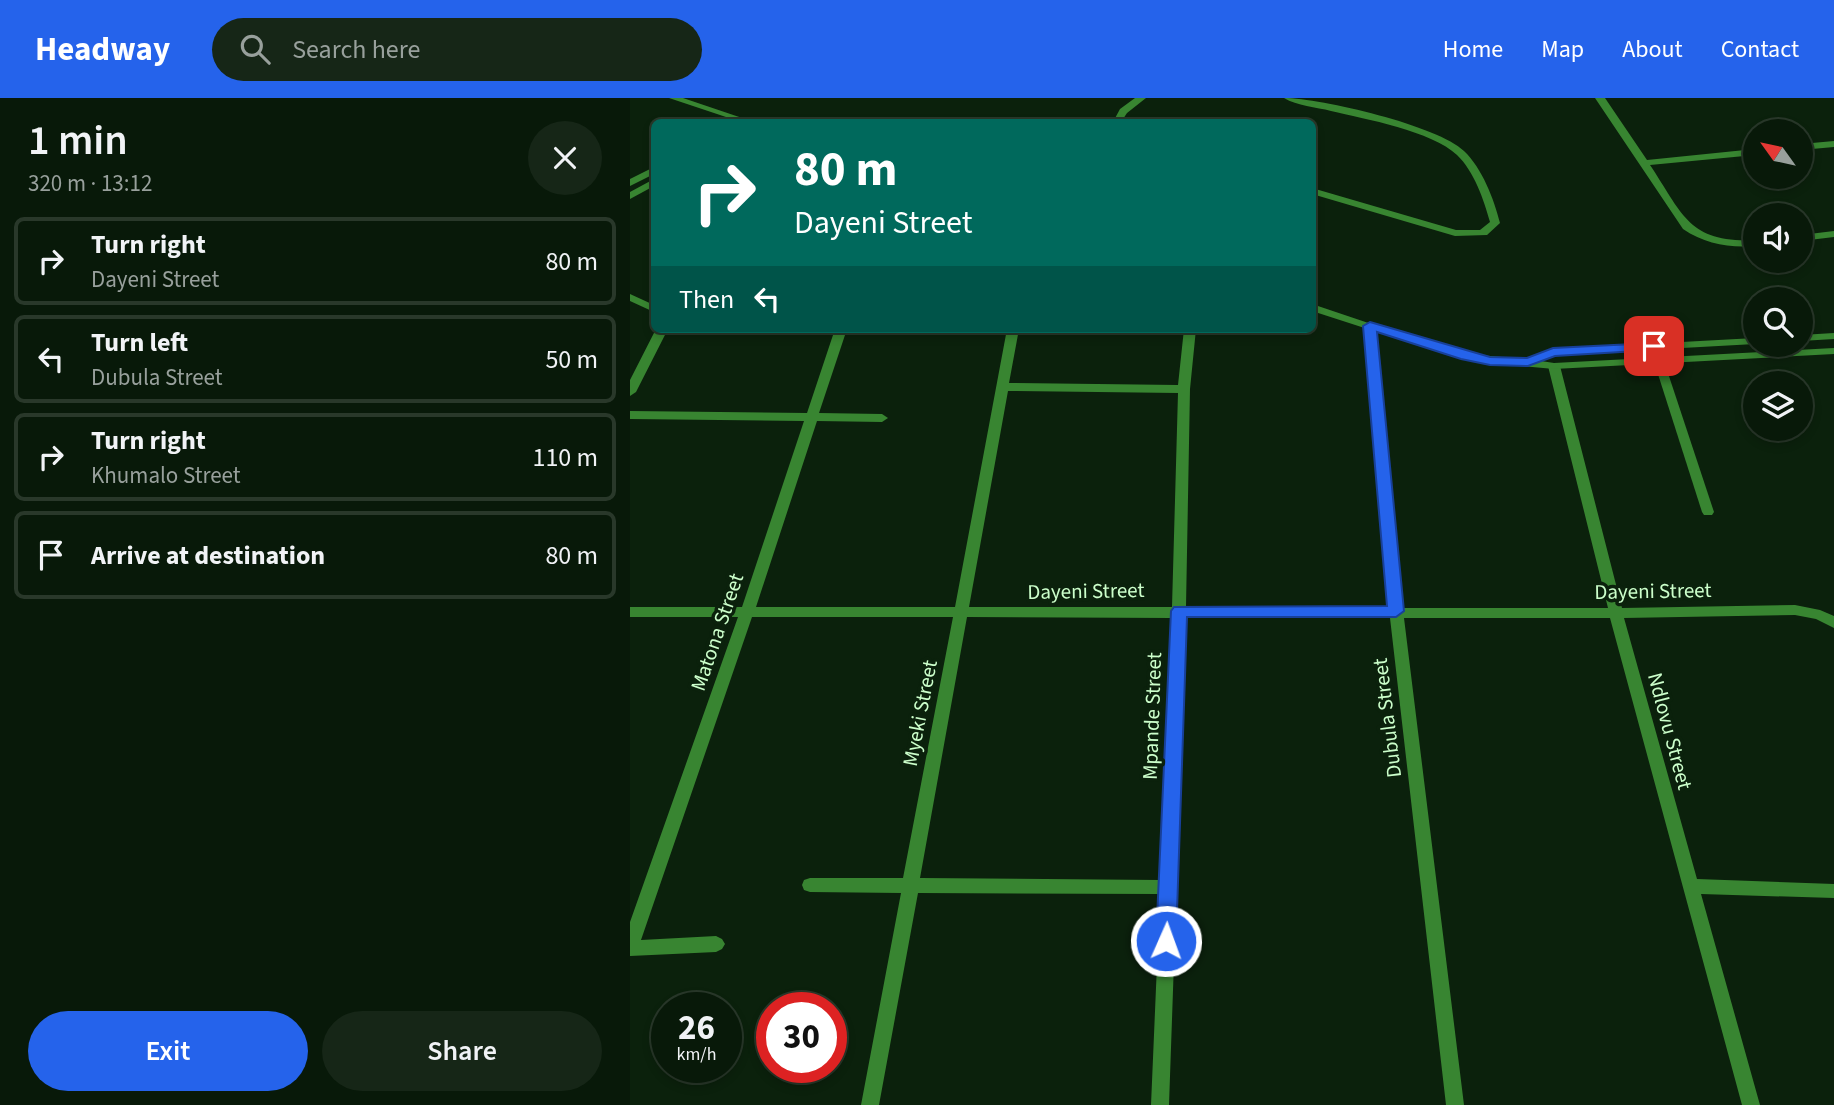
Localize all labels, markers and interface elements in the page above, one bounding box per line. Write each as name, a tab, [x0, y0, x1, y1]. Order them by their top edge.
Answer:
search box	[212, 18, 702, 81]
text: Headway	[35, 26, 170, 73]
icon: search	[236, 30, 274, 68]
text: Search here	[292, 31, 420, 68]
text: Home	[1443, 32, 1503, 67]
text: Map	[1541, 32, 1584, 67]
text: About	[1622, 32, 1683, 67]
text: Contact	[1721, 32, 1799, 67]
text: 1 min	[28, 111, 128, 171]
north arrow	[1743, 119, 1813, 189]
map controls	[1743, 119, 1813, 441]
button: close	[528, 121, 602, 195]
text: 80 m	[794, 135, 898, 205]
icon: right	[679, 147, 770, 238]
text: 320 m · 13:12	[28, 167, 152, 200]
text: Dayeni Street	[794, 200, 972, 246]
button: sound	[1743, 203, 1813, 273]
text: Turn right	[91, 226, 206, 263]
icon: right	[32, 242, 70, 280]
text: 80 m	[545, 243, 598, 280]
text: Dayeni Street	[91, 263, 219, 296]
icon: left	[748, 280, 786, 318]
text: Then	[679, 281, 734, 318]
button: search	[1743, 287, 1813, 357]
pin	[1624, 316, 1684, 376]
text: Turn left	[91, 324, 188, 361]
icon: arrive	[1635, 327, 1673, 365]
icon: left	[32, 340, 70, 378]
text: 50 m	[545, 341, 598, 378]
text: Dubula Street	[91, 361, 223, 394]
button: layers	[1743, 371, 1813, 441]
text: Turn right	[91, 422, 206, 459]
icon: right	[32, 438, 70, 476]
text: 110 m	[532, 439, 598, 476]
text: Khumalo Street	[91, 459, 241, 492]
icon: arrive	[32, 536, 70, 574]
text: Arrive at destination	[91, 537, 325, 574]
text: 80 m	[545, 537, 598, 574]
street label: Matona Street	[683, 569, 751, 695]
street label: Dayeni Street	[1027, 575, 1145, 607]
street label: Dayeni Street	[1594, 575, 1712, 607]
street label: Mpande Street	[1135, 652, 1169, 780]
street label: Myeki Street	[895, 657, 945, 769]
street label: Dubula Street	[1365, 657, 1409, 779]
street label: Ndlovu Street	[1640, 669, 1700, 793]
position arrow	[1129, 904, 1203, 978]
speed limit sign: 30	[756, 992, 847, 1083]
text: 26	[678, 1003, 715, 1053]
button: Exit	[28, 1011, 308, 1091]
button: Share	[322, 1011, 602, 1091]
text: km/h	[677, 1042, 716, 1067]

